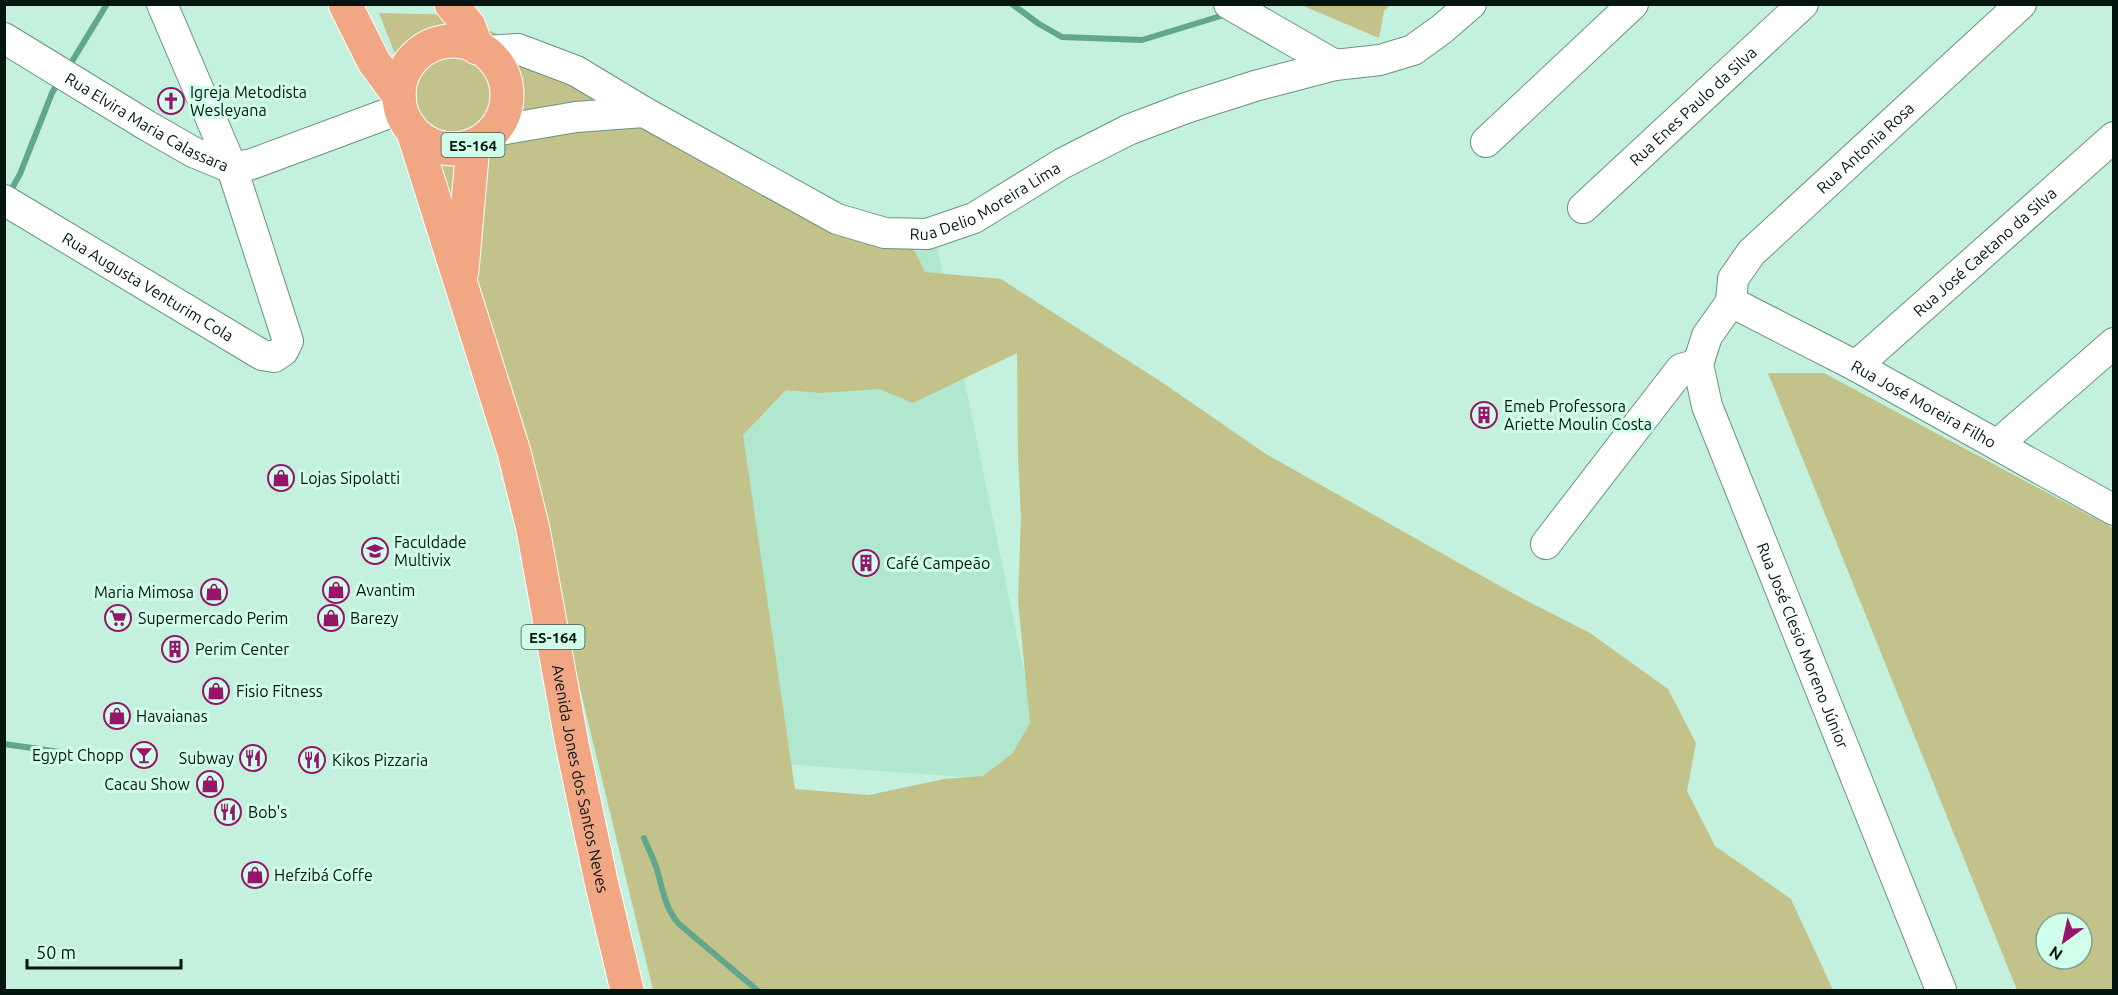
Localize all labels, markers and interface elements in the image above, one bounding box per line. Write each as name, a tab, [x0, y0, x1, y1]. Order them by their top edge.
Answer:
street label: Rua Enes Paulo da Silva	[1626, 43, 1760, 169]
street label: Rua Elvira Maria Calassara	[62, 69, 231, 175]
place label: Igreja Metodista Wesleyana	[190, 83, 307, 119]
church icon: Igreja Metodista Wesleyana	[156, 86, 186, 116]
street label: Rua Antonia Rosa	[1813, 99, 1917, 197]
road number: ES-164	[442, 133, 504, 157]
street label: Rua Delio Moreira Lima	[909, 158, 1063, 243]
street label: Rua José Caetano da Silva	[1909, 184, 2060, 320]
street label: Rua Augusta Venturim Cola	[59, 228, 237, 345]
street label: Rua José Moreira Filho	[1848, 356, 1999, 451]
place label: Emeb Professora Ariette Moulin Costa	[1504, 397, 1652, 433]
building icon: Emeb Professora Ariette Moulin Costa	[1469, 400, 1499, 430]
shop icon: Lojas Sipolatti	[266, 463, 296, 493]
place label: Lojas Sipolatti	[300, 469, 400, 487]
place label: Faculdade Multivix	[394, 533, 467, 569]
school or university icon: Faculdade Multivix	[360, 536, 390, 566]
street label: Rua José Clesio Moreno Júnior	[1754, 540, 1852, 751]
building icon: Café Campeão	[851, 548, 881, 578]
place label: Café Campeão	[886, 554, 990, 572]
shop icon: Avantim	[321, 575, 351, 605]
shop icon: Maria Mimosa	[199, 577, 229, 607]
place label: Avantim	[356, 581, 415, 599]
place label: Maria Mimosa	[94, 583, 194, 601]
supermarket icon: Supermercado Perim	[103, 603, 133, 633]
shop icon: Barezy	[316, 603, 346, 633]
place label: Supermercado Perim	[138, 609, 288, 627]
place label: Barezy	[350, 609, 399, 627]
road number: ES-164	[522, 625, 584, 649]
building icon: Perim Center	[160, 634, 190, 664]
place label: Perim Center	[195, 640, 289, 658]
street label: Avenida Jones dos Santos Neves	[549, 663, 612, 895]
shop icon: Fisio Fitness	[201, 676, 231, 706]
place label: Fisio Fitness	[236, 682, 323, 700]
shop icon: Havaianas	[102, 701, 132, 731]
place label: Havaianas	[136, 707, 208, 725]
bar icon: Egypt Chopp	[129, 740, 159, 770]
restaurant icon: Subway	[238, 743, 268, 773]
restaurant icon: Kikos Pizzaria	[297, 745, 327, 775]
place label: Egypt Chopp	[32, 746, 124, 764]
place label: Subway	[179, 749, 234, 767]
place label: Kikos Pizzaria	[332, 751, 428, 769]
shop icon: Cacau Show	[195, 769, 225, 799]
place label: Cacau Show	[104, 775, 191, 793]
restaurant icon: Bob's	[213, 797, 243, 827]
place label: Bob's	[248, 803, 287, 821]
shop icon: Hefzibá Coffe	[240, 860, 270, 890]
place label: Hefzibá Coffe	[274, 866, 373, 884]
north arrow	[2034, 911, 2094, 971]
scale bar	[27, 932, 182, 970]
text: 50 m	[36, 942, 76, 962]
text: N	[2046, 943, 2066, 964]

